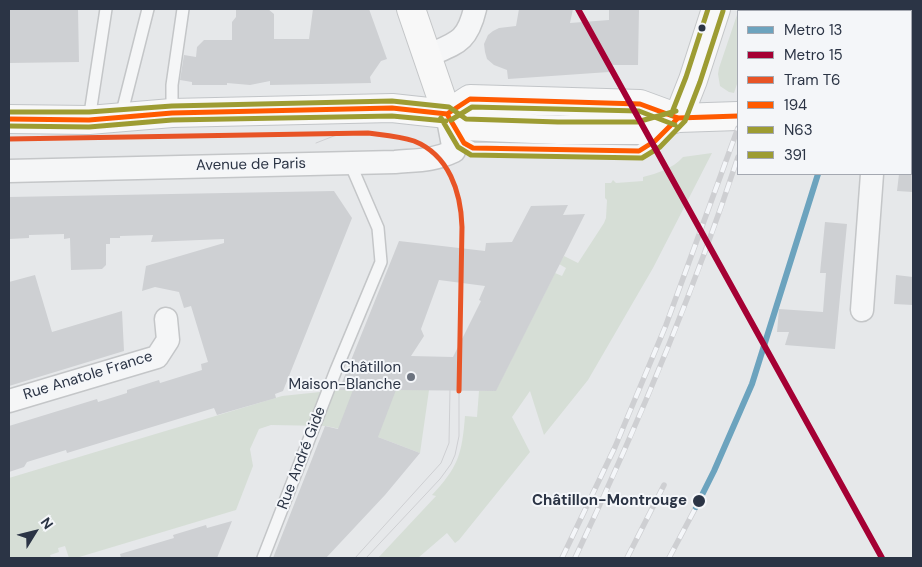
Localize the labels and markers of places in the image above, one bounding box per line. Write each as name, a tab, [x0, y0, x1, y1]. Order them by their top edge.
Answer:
unlabelled marker	[697, 23, 707, 33]
place label: Châtillon Maison-Blanche	[289, 359, 401, 394]
marker: Châtillon Maison-Blanche	[405, 371, 417, 383]
place label: Châtillon-Montrouge	[532, 492, 687, 510]
marker: Châtillon-Montrouge	[691, 493, 707, 509]

